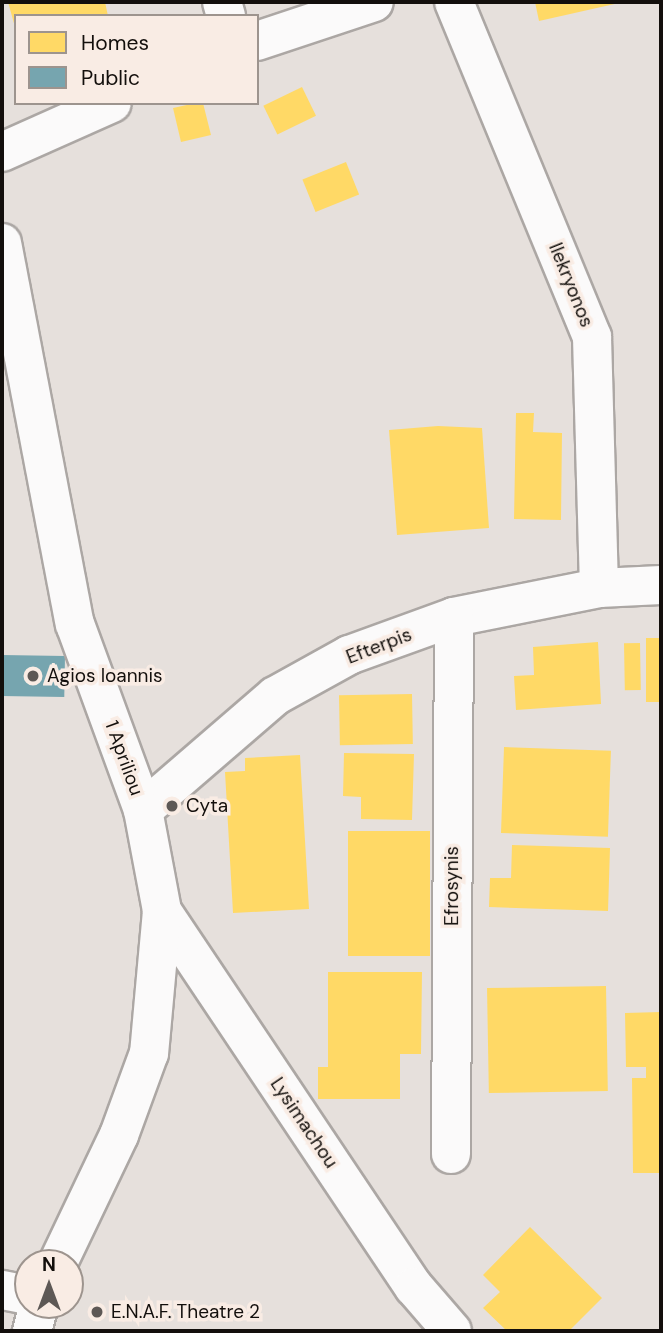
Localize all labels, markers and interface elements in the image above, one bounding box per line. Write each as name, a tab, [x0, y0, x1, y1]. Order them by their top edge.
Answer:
legend	[14, 14, 259, 105]
text: Homes	[81, 29, 149, 57]
text: Public	[81, 64, 140, 92]
street label: Ilekryonos	[544, 240, 598, 330]
street label: Efterpis	[343, 623, 415, 669]
place label: Agios Ioannis	[47, 665, 163, 687]
marker: Agios Ioannis	[25, 668, 41, 684]
street label: 1 Apriliou	[100, 717, 148, 799]
place label: Cyta	[186, 795, 228, 817]
marker: Cyta	[164, 798, 180, 814]
street label: Efrosynis	[441, 846, 463, 926]
street label: Lysimachou	[265, 1073, 343, 1173]
north arrow	[14, 1249, 84, 1319]
text: N	[42, 1252, 56, 1277]
place label: E.N.A.F. Theatre 2	[111, 1301, 260, 1323]
marker: E.N.A.F. Theatre 2	[89, 1304, 105, 1320]

